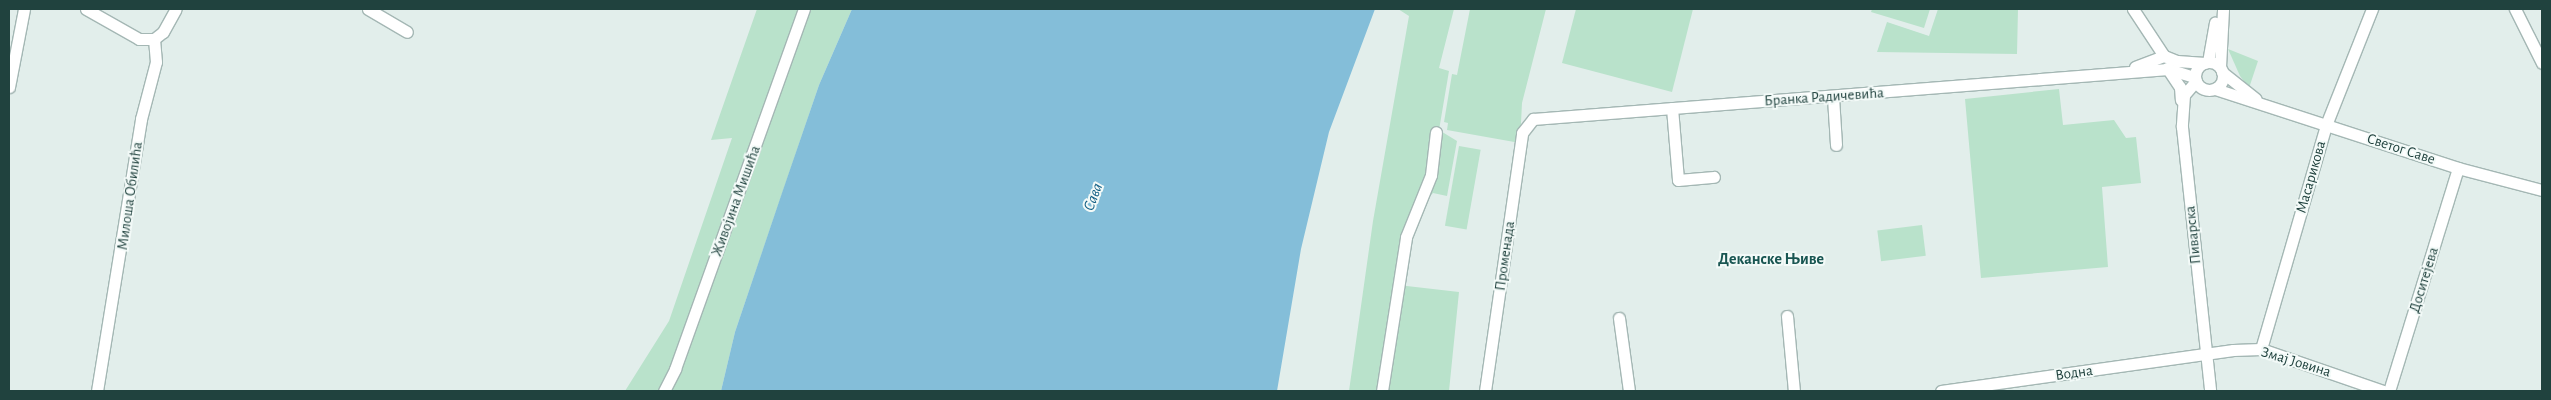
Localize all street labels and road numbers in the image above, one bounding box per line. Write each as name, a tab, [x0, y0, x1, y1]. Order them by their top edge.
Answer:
street label: Бранка Радичевића	[1764, 84, 1884, 110]
street label: Светог Саве	[2364, 129, 2438, 169]
street label: Масарикова	[2292, 139, 2330, 215]
street label: Милоша Обилића	[114, 141, 146, 251]
street label: Живојина Мишића	[708, 143, 764, 259]
street label: Пиварска	[2181, 205, 2205, 265]
street label: Променада	[1491, 220, 1519, 292]
street label: Доситејева	[2406, 245, 2442, 315]
street label: Змај Јовина	[2259, 343, 2333, 381]
street label: Водна	[2054, 361, 2094, 385]

